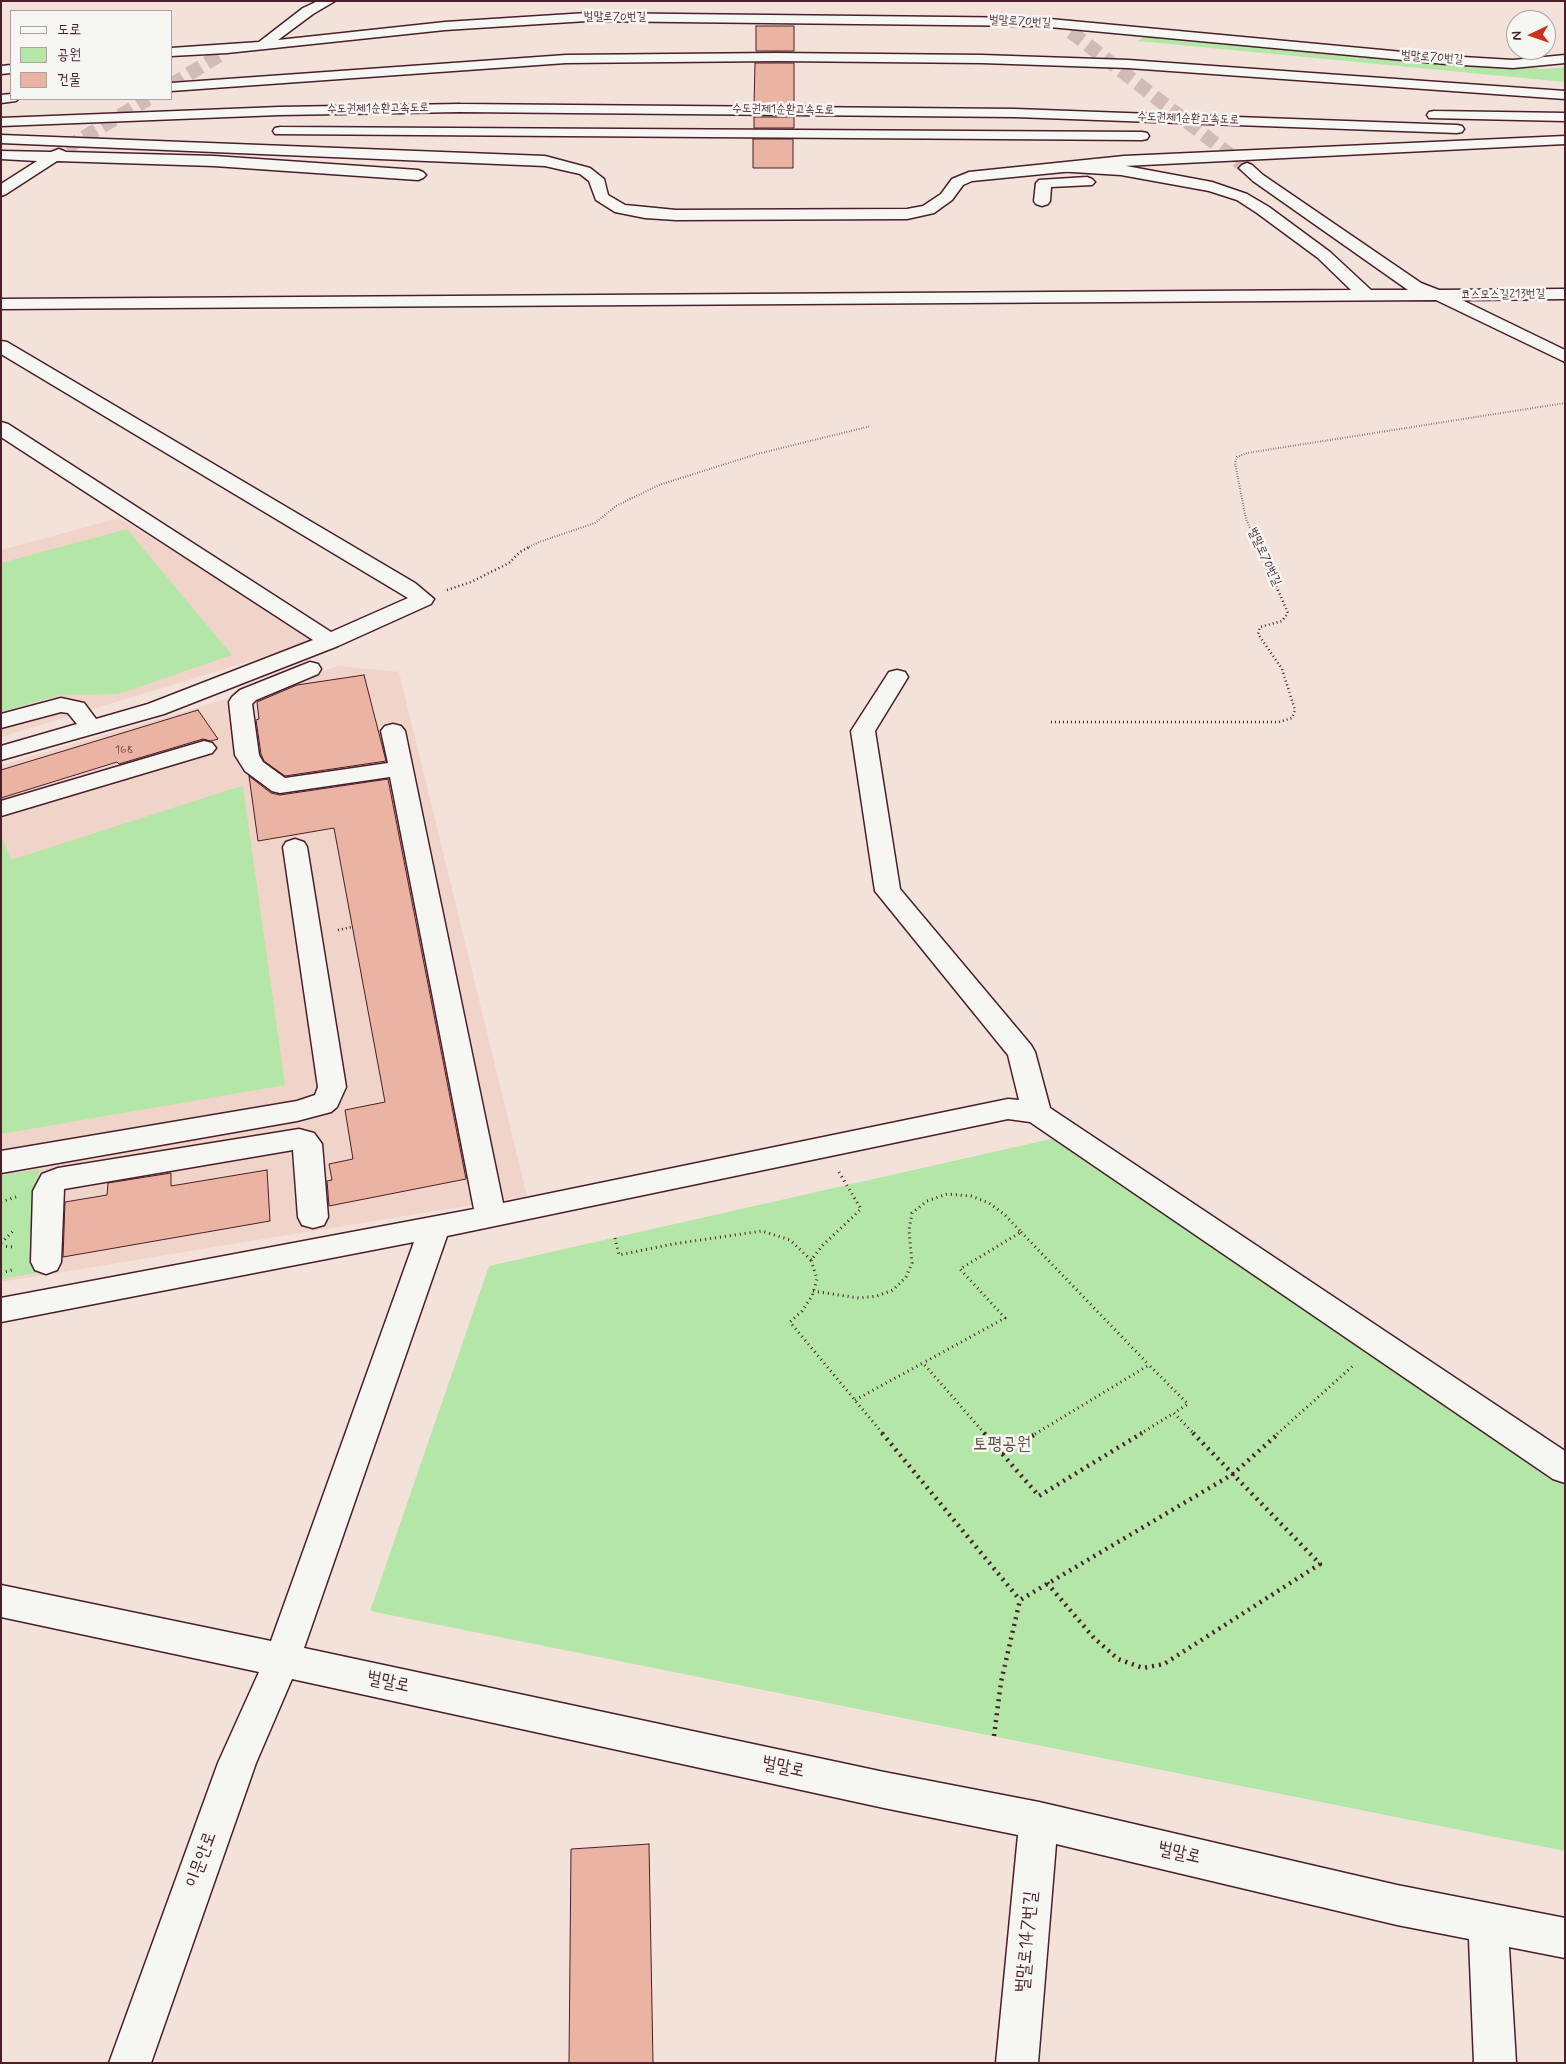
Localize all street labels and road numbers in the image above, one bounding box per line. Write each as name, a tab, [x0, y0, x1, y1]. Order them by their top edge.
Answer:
street label: 벌말로70번길	[584, 10, 646, 24]
street label: 벌말로70번길	[989, 13, 1051, 31]
street label: 벌말로70번길	[1400, 49, 1464, 67]
street label: 수도권제1순환고속도로	[327, 101, 429, 117]
street label: 수도권제1순환고속도로	[732, 102, 834, 118]
street label: 수도권제1순환고속도로	[1137, 110, 1239, 128]
street label: 코스모스길213번길	[1461, 287, 1545, 303]
street label: 벌말로70번길	[1244, 526, 1284, 588]
street label: 벌말로	[365, 1668, 411, 1698]
street label: 벌말로	[760, 1753, 806, 1783]
street label: 이문안로	[182, 1829, 222, 1891]
street label: 벌말로	[1155, 1839, 1203, 1869]
street label: 벌말로147번길	[1013, 1890, 1043, 1994]

